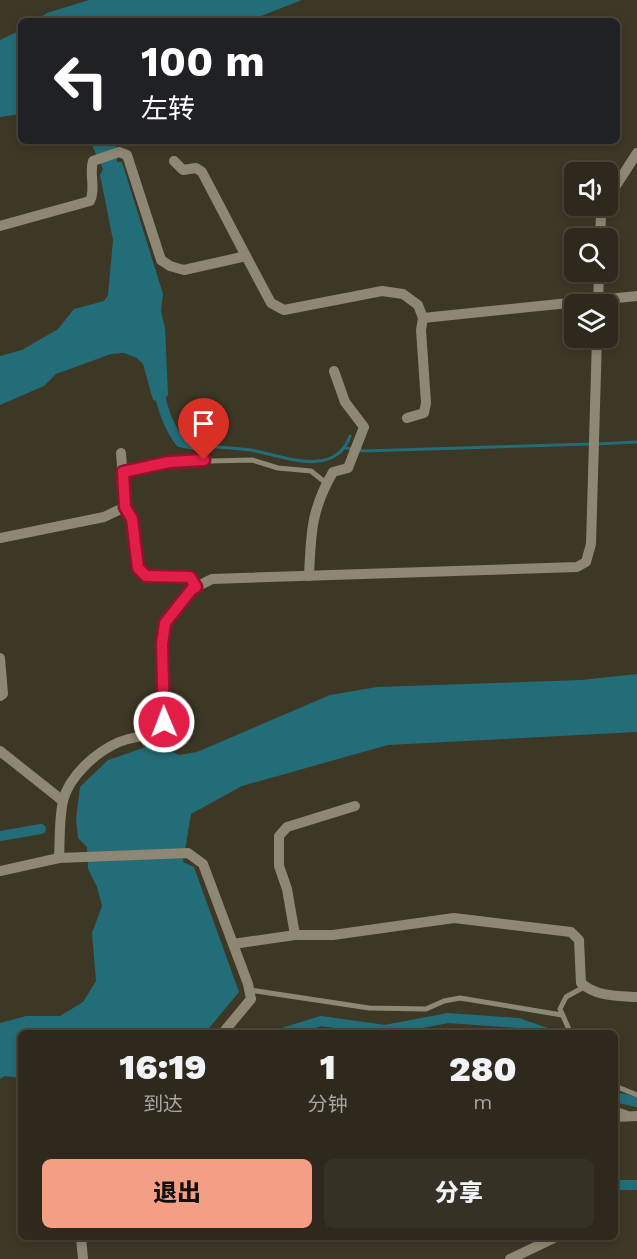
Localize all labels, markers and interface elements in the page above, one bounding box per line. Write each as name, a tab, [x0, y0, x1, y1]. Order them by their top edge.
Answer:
text: 100 m	[141, 37, 265, 86]
icon: left	[42, 42, 120, 120]
text: 左转	[141, 93, 195, 125]
map controls	[564, 162, 618, 348]
button: sound	[564, 162, 618, 216]
button: search	[564, 228, 618, 282]
button: layers	[564, 294, 618, 348]
pin	[178, 398, 229, 460]
icon: arrive	[187, 407, 220, 440]
position arrow	[132, 690, 196, 754]
text: 16:19	[119, 1046, 207, 1088]
text: 1	[320, 1046, 336, 1088]
text: 280	[449, 1048, 517, 1090]
text: m	[473, 1090, 492, 1114]
text: 到达	[143, 1092, 183, 1116]
text: 分钟	[308, 1092, 348, 1116]
button: 退出	[42, 1159, 312, 1228]
button: 分享	[324, 1159, 594, 1228]

